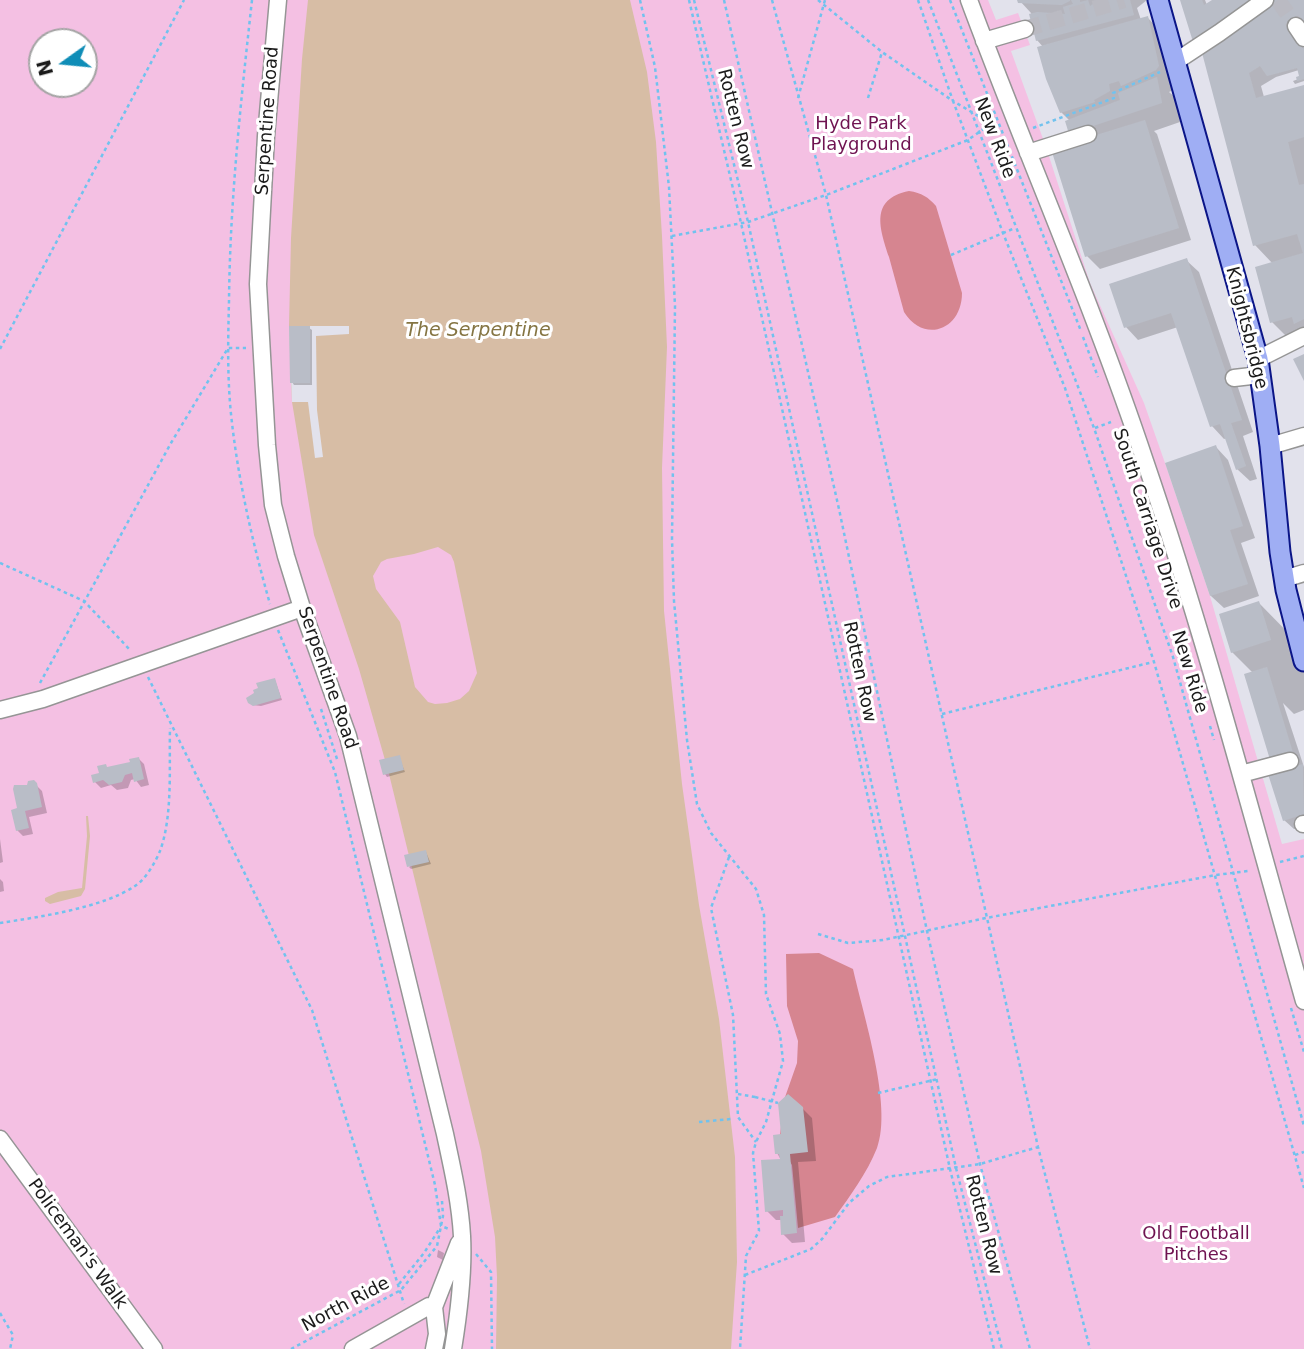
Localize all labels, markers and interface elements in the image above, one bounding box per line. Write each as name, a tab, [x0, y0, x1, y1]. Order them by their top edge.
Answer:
north arrow	[28, 28, 98, 98]
street label: Serpentine Road	[252, 46, 284, 196]
text: N	[32, 57, 57, 78]
street label: Rotten Row	[712, 67, 758, 171]
street label: New Ride	[969, 94, 1019, 182]
park label: Hyde Park Playground	[810, 113, 912, 156]
street label: Knightsbridge	[1220, 265, 1272, 391]
water label: The Serpentine	[405, 320, 551, 342]
street label: South Carriage Drive	[1108, 426, 1186, 612]
street label: Serpentine Road	[292, 604, 362, 752]
street label: Rotten Row	[838, 620, 880, 724]
street label: New Ride	[1166, 628, 1212, 716]
street label: Rotten Row	[960, 1173, 1006, 1277]
street label: Policeman's Walk	[23, 1175, 131, 1313]
park label: Old Football Pitches	[1142, 1223, 1250, 1266]
street label: North Ride	[299, 1273, 393, 1337]

